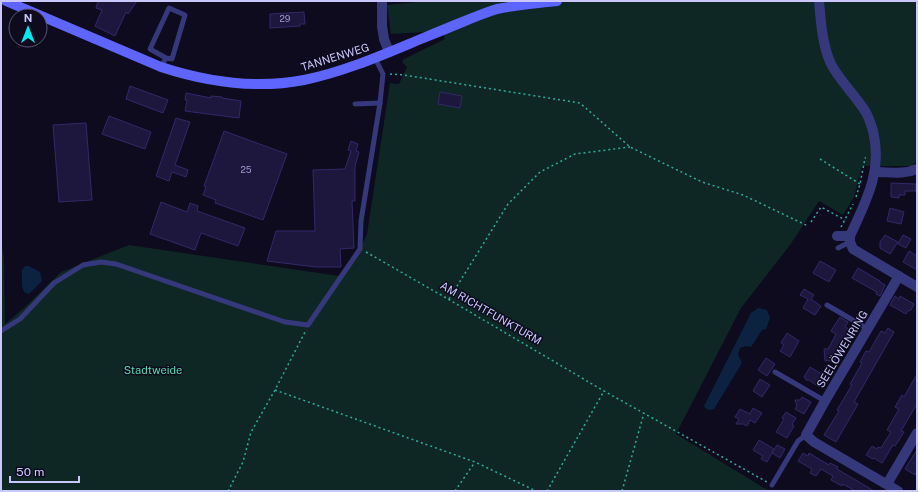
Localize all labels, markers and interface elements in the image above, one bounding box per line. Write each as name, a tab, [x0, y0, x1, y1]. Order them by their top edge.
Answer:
north arrow	[8, 8, 48, 48]
text: N	[24, 12, 32, 24]
house number: 29	[280, 13, 291, 24]
street label: TANNENWEG	[300, 41, 370, 73]
house number: 25	[240, 164, 252, 175]
street label: AM RICHTFUNKTURM	[438, 279, 544, 347]
street label: SEELÖWENRING	[813, 308, 870, 390]
park label: Stadtweide	[124, 364, 182, 376]
scale bar	[10, 458, 79, 484]
text: 50 m	[16, 465, 44, 479]

